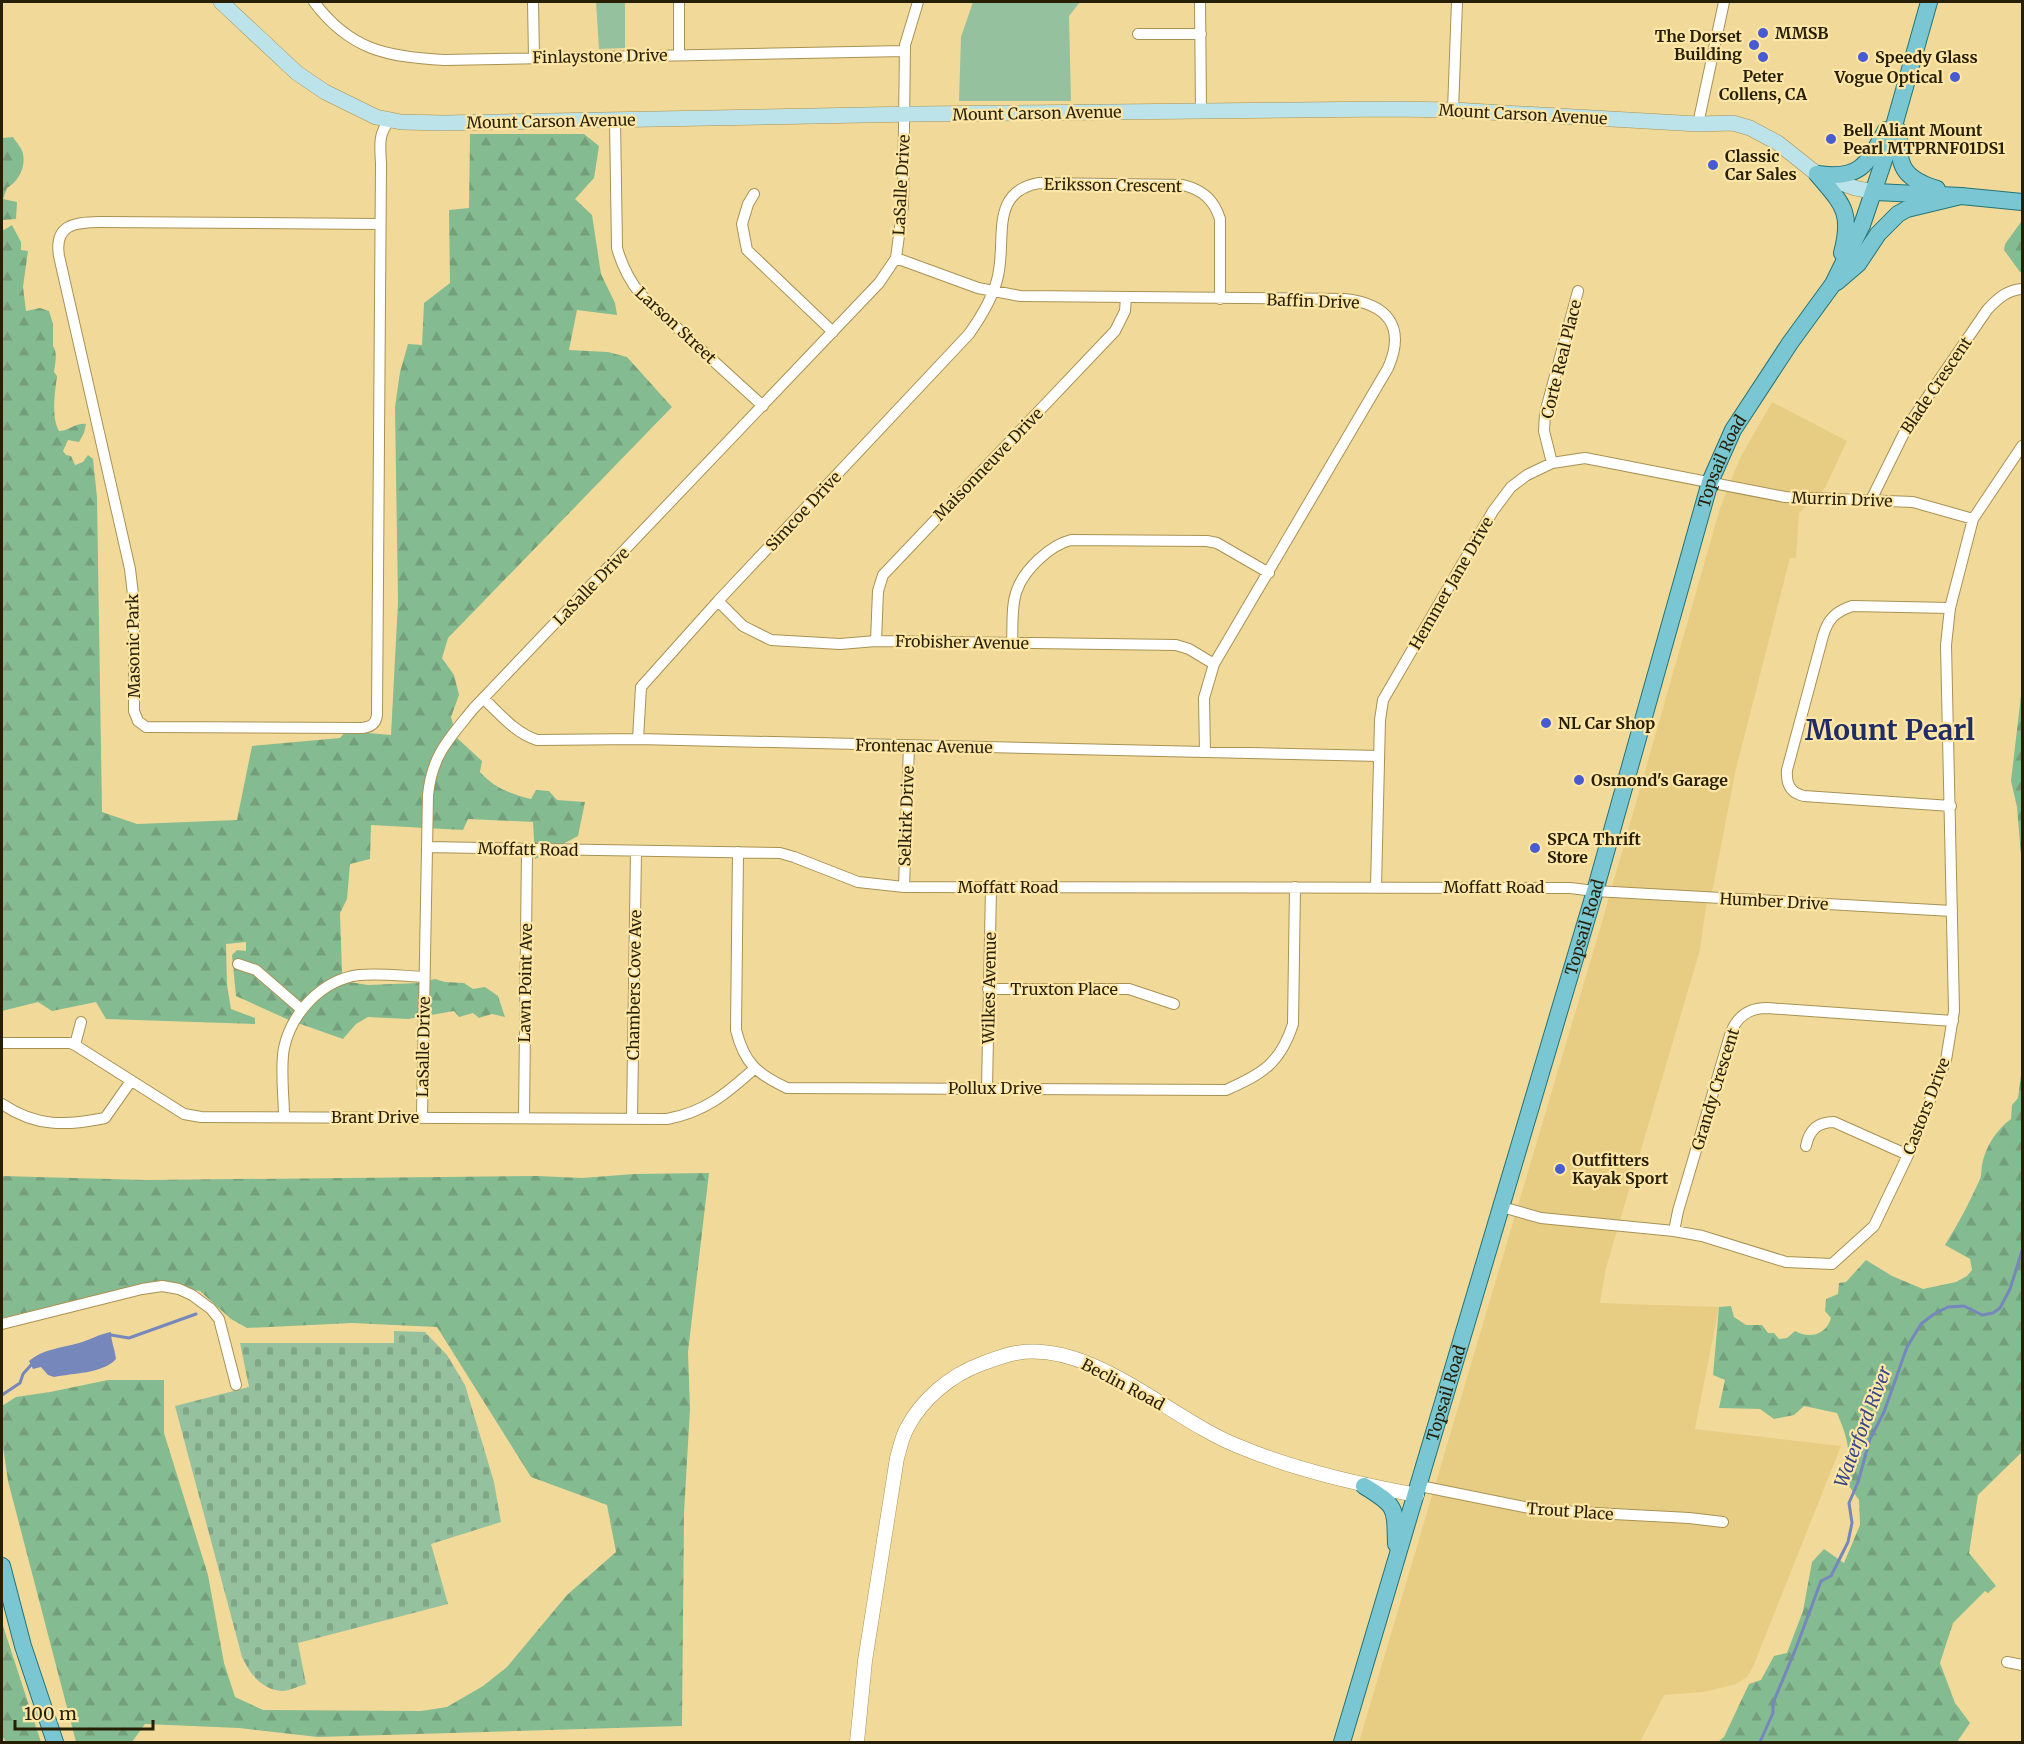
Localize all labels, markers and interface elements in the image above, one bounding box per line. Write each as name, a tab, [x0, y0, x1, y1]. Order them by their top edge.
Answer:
place label: MMSB	[1775, 23, 1828, 43]
place label: The Dorset Building	[1655, 26, 1743, 64]
marker: MMSB	[1756, 26, 1770, 40]
marker: The Dorset Building	[1747, 38, 1761, 52]
street label: Finlaystone Drive	[532, 45, 668, 67]
place label: Speedy Glass	[1875, 47, 1978, 67]
marker: Peter Collens, CA	[1756, 50, 1770, 64]
marker: Speedy Glass	[1856, 50, 1870, 64]
place label: Peter Collens, CA	[1719, 66, 1808, 105]
place label: Vogue Optical	[1834, 67, 1943, 87]
marker: Vogue Optical	[1948, 70, 1962, 84]
street label: Mount Carson Avenue	[1438, 100, 1608, 128]
street label: Mount Carson Avenue	[952, 102, 1122, 124]
street label: Mount Carson Avenue	[466, 110, 636, 132]
place label: Bell Aliant Mount Pearl MTPRNF01DS1	[1843, 120, 2006, 158]
marker: Bell Aliant Mount Pearl MTPRNF01DS1	[1824, 132, 1838, 146]
street label: LaSalle Drive	[888, 134, 914, 236]
place label: Classic Car Sales	[1725, 146, 1797, 184]
marker: Classic Car Sales	[1706, 158, 1720, 172]
street label: Eriksson Crescent	[1044, 174, 1183, 196]
street label: Larson Street	[631, 282, 721, 368]
street label: Baffin Drive	[1266, 289, 1360, 313]
street label: Corte Real Place	[1537, 298, 1585, 420]
street label: Blade Crescent	[1896, 332, 1976, 437]
street label: Maisonneuve Drive	[929, 403, 1047, 525]
street label: Topsail Road	[1693, 411, 1750, 510]
street label: Simcoe Drive	[761, 467, 845, 555]
street label: Murrin Drive	[1791, 487, 1893, 511]
street label: Hemmer Jane Drive	[1405, 513, 1497, 653]
street label: LaSalle Drive	[549, 543, 633, 629]
street label: Masonic Park	[122, 593, 144, 699]
street label: Frobisher Avenue	[895, 631, 1029, 653]
district label: Mount Pearl	[1805, 712, 1975, 748]
place label: NL Car Shop	[1558, 713, 1655, 733]
marker: NL Car Shop	[1539, 716, 1553, 730]
street label: Frontenac Avenue	[855, 735, 993, 757]
street label: Selkirk Drive	[894, 765, 918, 867]
place label: Osmond's Garage	[1591, 770, 1728, 790]
marker: Osmond's Garage	[1572, 773, 1586, 787]
place label: SPCA Thrift Store	[1547, 829, 1642, 867]
street label: Moffatt Road	[477, 838, 579, 860]
marker: SPCA Thrift Store	[1528, 841, 1542, 855]
street label: Moffatt Road	[958, 877, 1059, 897]
street label: Moffatt Road	[1444, 877, 1545, 897]
street label: Topsail Road	[1560, 877, 1608, 978]
street label: Humber Drive	[1719, 888, 1829, 914]
street label: Chambers Cove Ave	[623, 910, 645, 1060]
street label: Lawn Point Ave	[514, 923, 536, 1043]
street label: Wilkes Avenue	[978, 932, 1000, 1045]
street label: Truxton Place	[1010, 979, 1118, 999]
street label: LaSalle Drive	[412, 996, 434, 1098]
street label: Grandy Crescent	[1687, 1025, 1743, 1152]
street label: Castors Drive	[1898, 1055, 1954, 1157]
street label: Pollux Drive	[948, 1078, 1042, 1098]
street label: Brant Drive	[331, 1107, 419, 1127]
place label: Outfitters Kayak Sport	[1572, 1150, 1669, 1188]
marker: Outfitters Kayak Sport	[1553, 1162, 1567, 1176]
street label: Topsail Road	[1422, 1342, 1470, 1444]
street label: Beclin Road	[1078, 1354, 1168, 1414]
water label: Waterford River	[1829, 1362, 1896, 1491]
street label: Trout Place	[1526, 1498, 1614, 1524]
scale bar	[15, 1693, 153, 1731]
text: 100 m	[24, 1702, 77, 1725]

